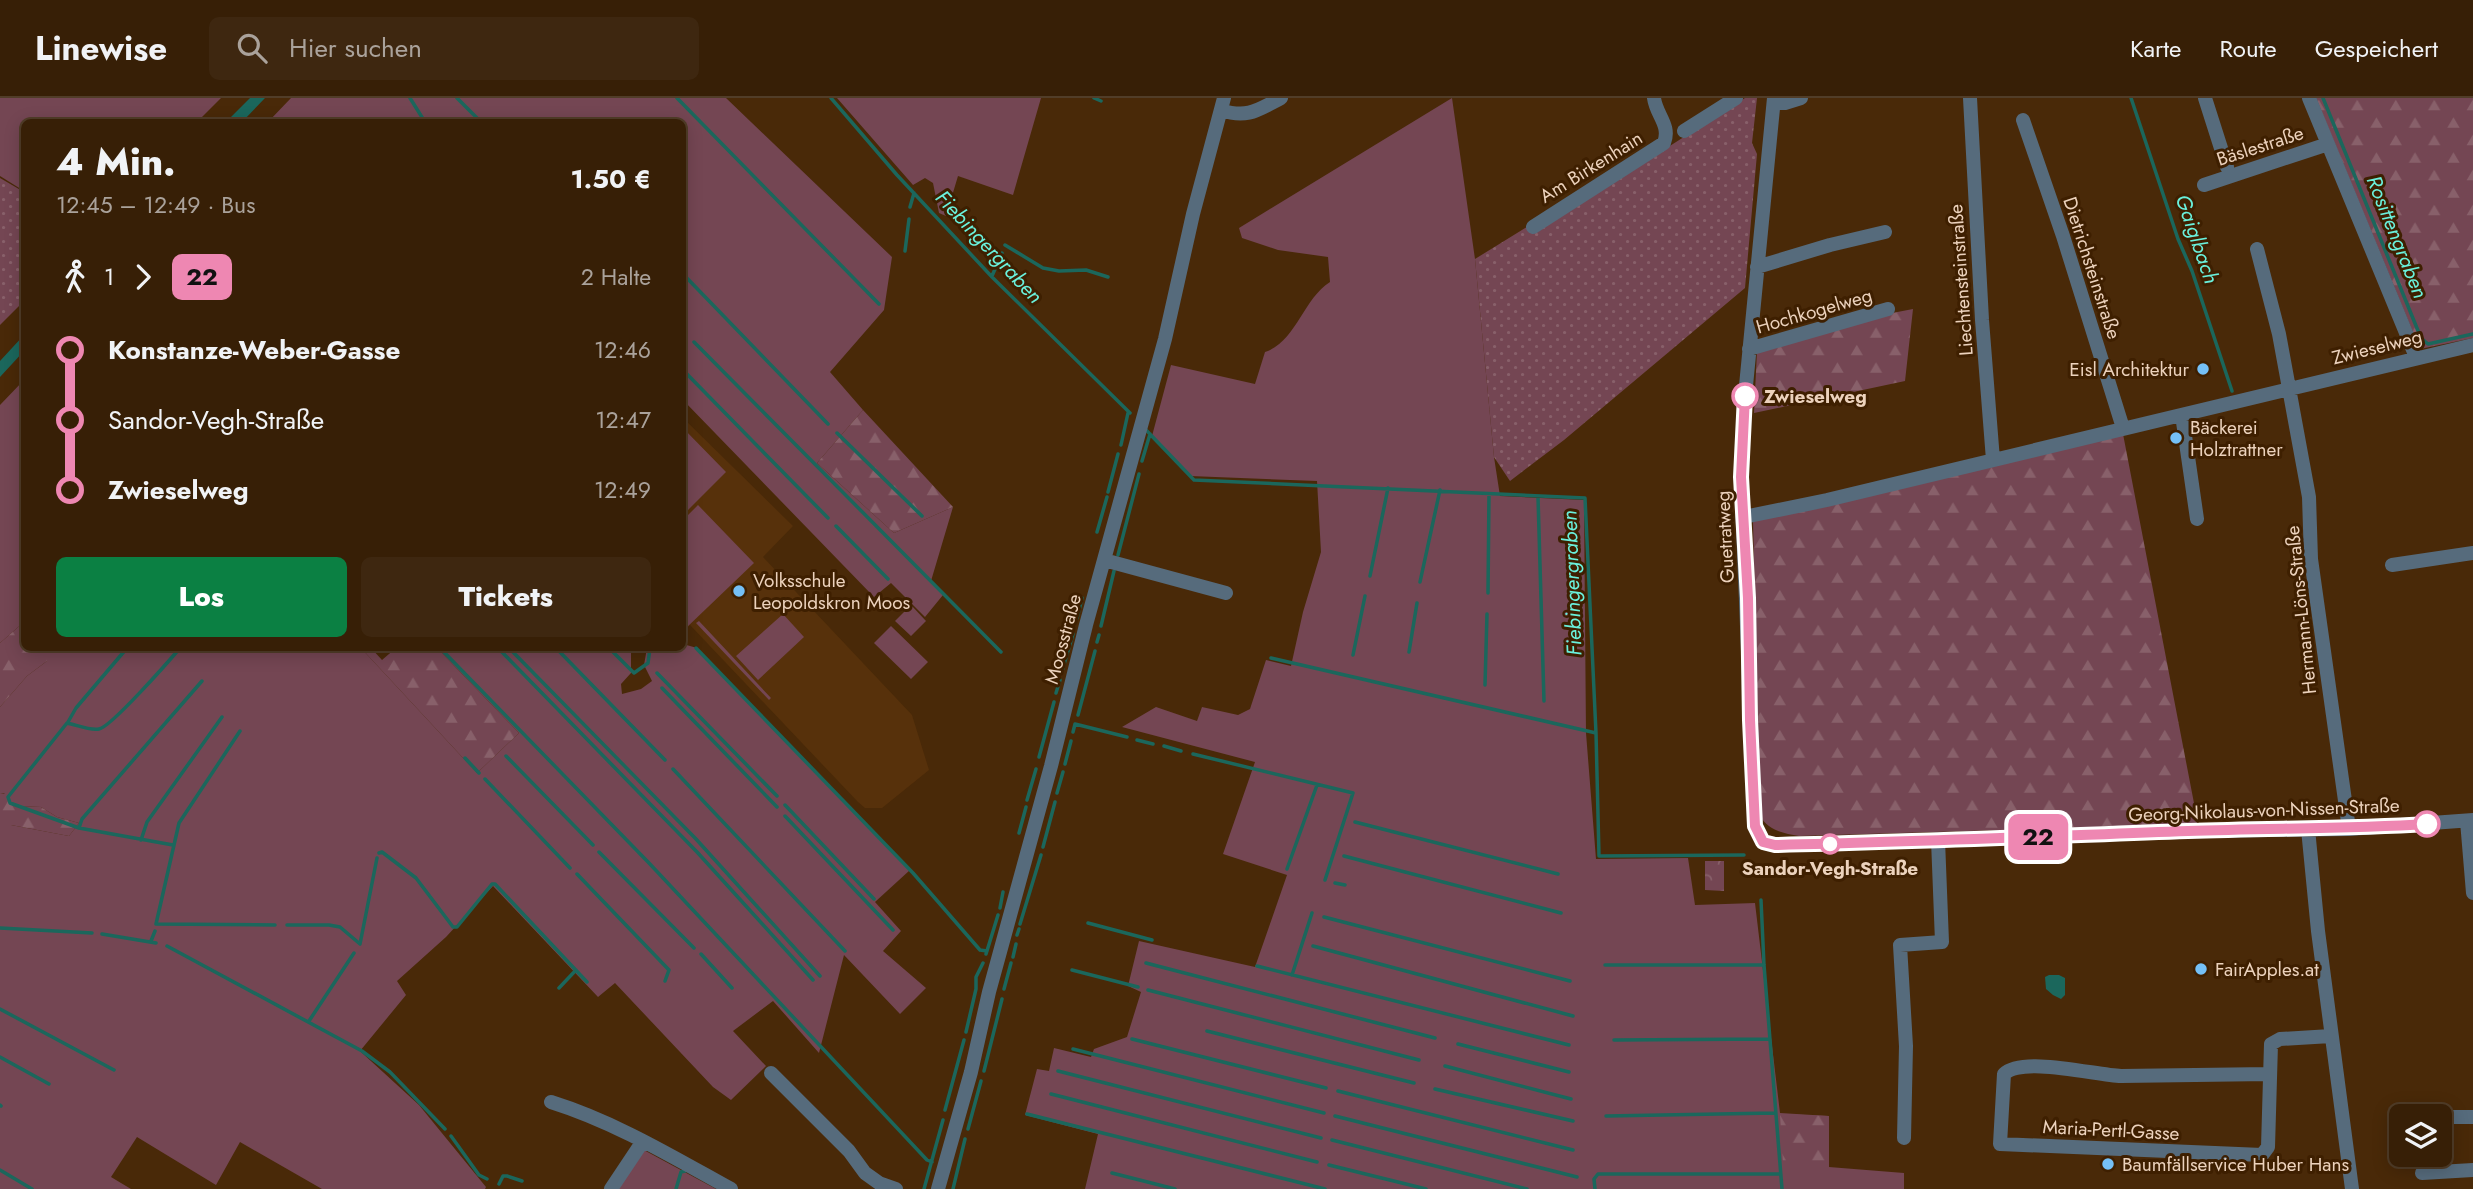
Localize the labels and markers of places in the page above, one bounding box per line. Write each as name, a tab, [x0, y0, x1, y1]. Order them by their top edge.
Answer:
place label: Eisl Architektur	[2069, 356, 2189, 383]
marker: Eisl Architektur	[2195, 361, 2211, 377]
marker: Zwieselweg	[1732, 383, 1758, 409]
place label: Zwieselweg	[1764, 383, 1867, 410]
place label: Bäckerei Holztrattner	[2190, 414, 2283, 463]
marker: Bäckerei Holztrattner	[2168, 430, 2184, 446]
place label: Volksschule Leopoldskron Moos	[753, 567, 911, 616]
marker: Volksschule Leopoldskron Moos	[731, 583, 747, 599]
unlabelled marker	[2414, 811, 2440, 837]
marker: Sandor-Vegh-Straße	[1820, 834, 1840, 854]
place label: Sandor-Vegh-Straße	[1742, 855, 1918, 882]
place label: FairApples.at	[2215, 956, 2319, 983]
marker: FairApples.at	[2193, 961, 2209, 977]
place label: Baumfällservice Huber Hans	[2122, 1151, 2349, 1178]
marker: Baumfällservice Huber Hans	[2100, 1156, 2116, 1172]

